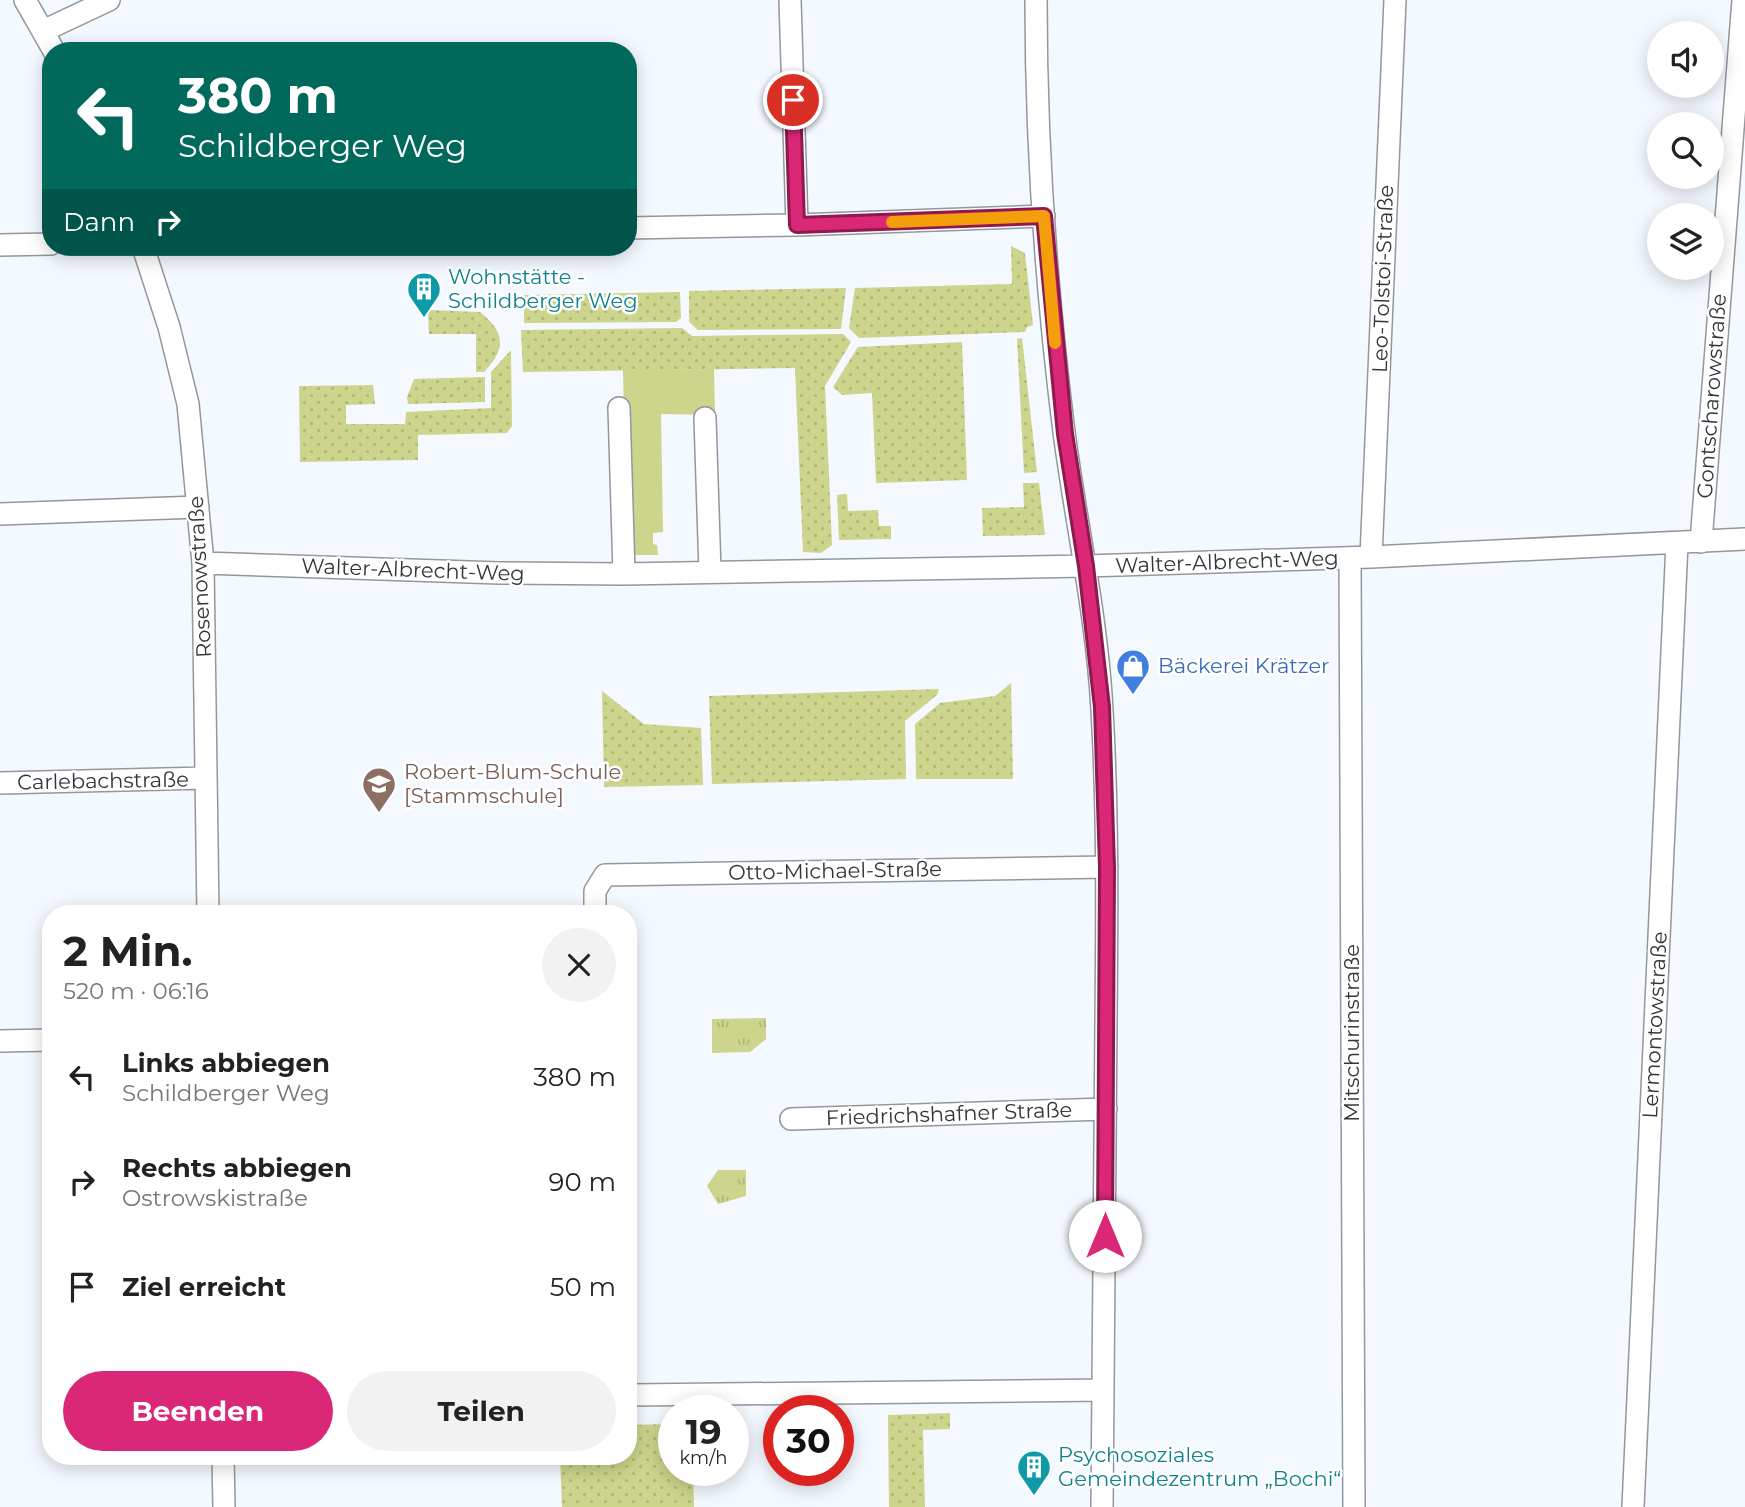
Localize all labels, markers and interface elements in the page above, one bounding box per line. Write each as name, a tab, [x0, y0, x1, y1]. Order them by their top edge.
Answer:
map controls	[1647, 21, 1724, 280]
button: sound	[1647, 21, 1724, 98]
text: 380 m	[178, 66, 338, 125]
icon: left	[63, 70, 154, 161]
pin	[763, 70, 823, 130]
icon: arrive	[774, 81, 812, 119]
button: search	[1647, 112, 1724, 189]
text: Schildberger Weg	[178, 126, 467, 165]
street label: Leo-Tolstoi-Straße	[1367, 184, 1398, 374]
icon: right	[149, 203, 187, 241]
button: layers	[1647, 203, 1724, 280]
text: Dann	[63, 206, 135, 238]
place label: Wohnstätte - Schildberger Weg	[448, 264, 638, 313]
building icon: Wohnstätte - Schildberger Weg	[405, 270, 443, 319]
street label: Gontscharowstraße	[1692, 293, 1731, 499]
street label: Rosenowstraße	[183, 495, 216, 659]
street label: Walter-Albrecht-Weg	[1115, 545, 1339, 578]
street label: Walter-Albrecht-Weg	[301, 553, 525, 586]
shop icon: Bäckerei Krätzer	[1114, 647, 1152, 696]
place label: Bäckerei Krätzer	[1158, 653, 1330, 678]
place label: Robert-Blum-Schule [Stammschule]	[404, 759, 621, 808]
school or university icon: Robert-Blum-Schule [Stammschule]	[360, 765, 398, 814]
street label: Carlebachstraße	[17, 767, 189, 794]
street label: Otto-Michael-Straße	[728, 856, 942, 885]
text: 2 Min.	[63, 925, 192, 977]
button: close	[542, 928, 616, 1002]
street label: Lermontowstraße	[1637, 931, 1672, 1119]
street label: Mitschurinstraße	[1339, 944, 1364, 1122]
text: 520 m · 06:16	[63, 977, 209, 1005]
text: Links abbiegen	[122, 1047, 330, 1079]
icon: left	[63, 1058, 101, 1096]
text: 380 m	[533, 1061, 616, 1093]
text: Schildberger Weg	[122, 1079, 330, 1107]
street label: Friedrichshafner Straße	[825, 1097, 1073, 1130]
text: Rechts abbiegen	[122, 1152, 352, 1184]
icon: right	[63, 1163, 101, 1201]
text: 90 m	[549, 1166, 616, 1198]
text: Ostrowskistraße	[122, 1184, 308, 1212]
position arrow	[1068, 1199, 1142, 1273]
icon: arrive	[63, 1268, 101, 1306]
text: Ziel erreicht	[122, 1271, 286, 1303]
text: 50 m	[550, 1271, 616, 1303]
button: Beenden	[63, 1371, 333, 1451]
button: Teilen	[347, 1371, 616, 1451]
speed limit sign: 30	[763, 1395, 854, 1486]
text: 19	[685, 1410, 722, 1453]
place label: Psychosoziales Gemeindezentrum „Bochi“	[1058, 1442, 1341, 1491]
text: km/h	[679, 1447, 728, 1469]
building icon: Psychosoziales Gemeindezentrum „Bochi“	[1015, 1448, 1053, 1497]

